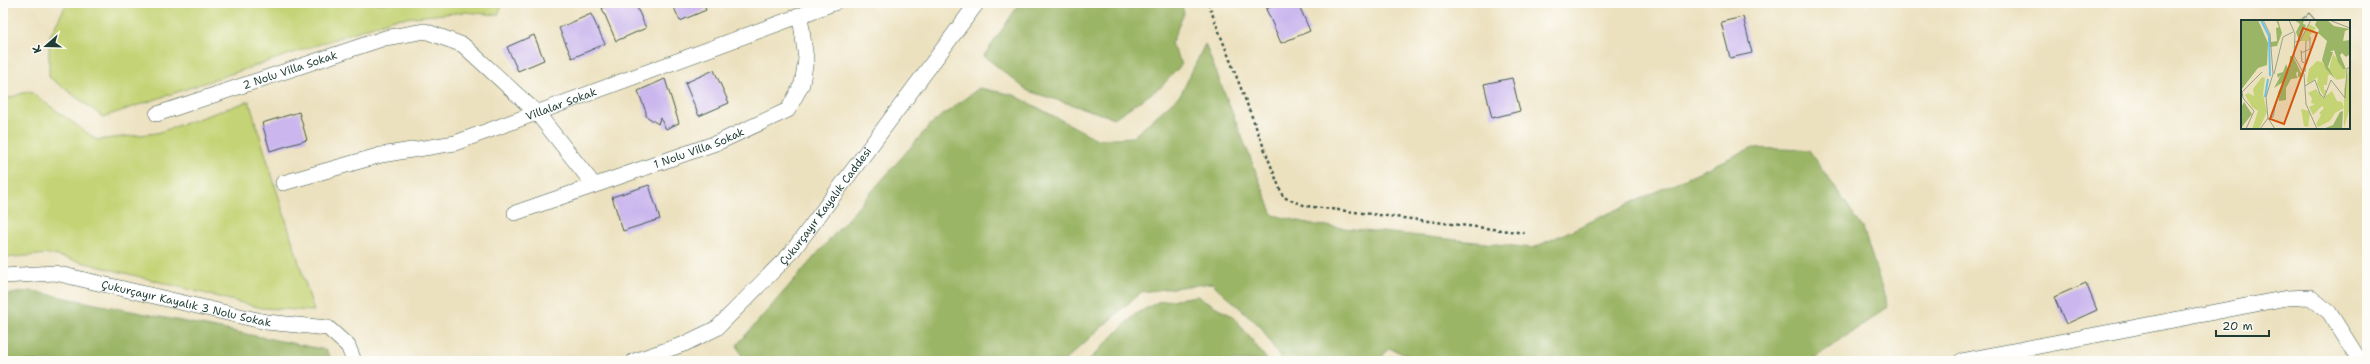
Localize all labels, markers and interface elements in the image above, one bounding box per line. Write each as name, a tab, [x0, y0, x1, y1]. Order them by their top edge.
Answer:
inset map	[2241, 20, 2350, 129]
north arrow	[26, 26, 66, 66]
text: K	[29, 43, 45, 55]
street label: 2 Nolu Villa Sokak	[241, 47, 339, 93]
street label: Villalar Sokak	[524, 84, 599, 124]
street label: 1 Nolu Villa Sokak	[652, 124, 747, 172]
street label: Çukurçayır Kayalık Caddesi	[776, 144, 875, 269]
street label: Çukurçayır Kayalık 3 Nolu Sokak	[100, 277, 272, 330]
scale bar	[2216, 312, 2269, 338]
text: 20 m	[2222, 318, 2253, 334]

